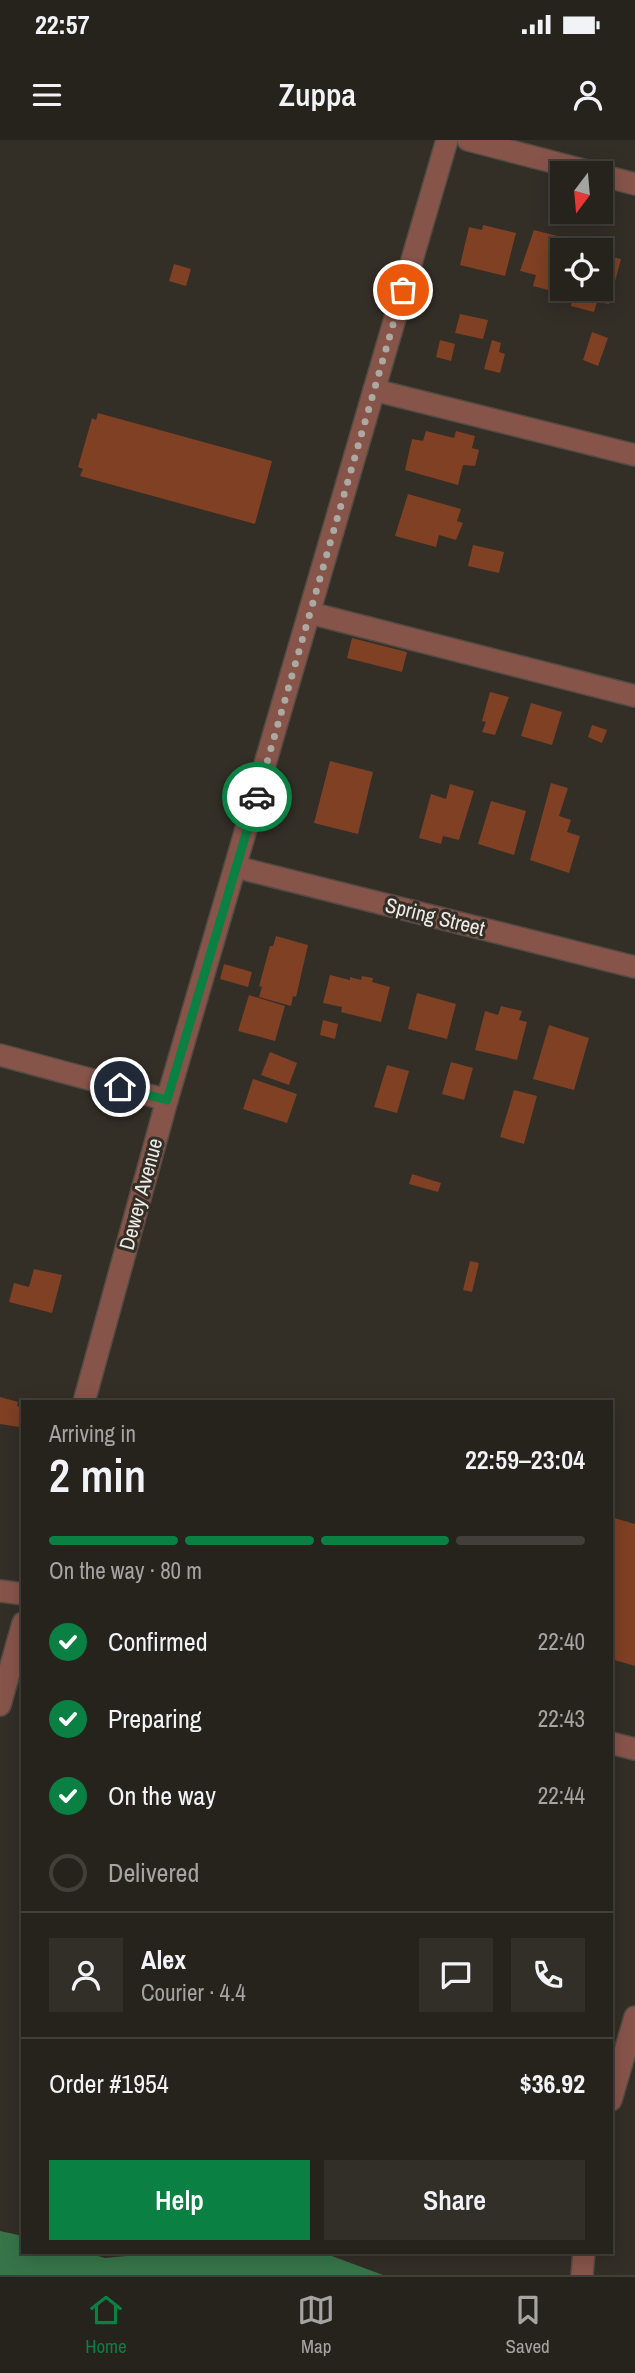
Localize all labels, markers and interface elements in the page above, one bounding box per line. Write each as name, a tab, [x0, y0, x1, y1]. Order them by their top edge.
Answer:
text: 22:57	[35, 7, 90, 42]
text: Zuppa	[279, 73, 356, 116]
icon: menu	[28, 76, 66, 114]
icon: person	[569, 76, 607, 114]
north arrow	[550, 161, 612, 224]
map controls	[550, 161, 613, 301]
button: locate	[550, 238, 613, 301]
pin	[373, 260, 433, 320]
icon: bag	[384, 271, 422, 309]
courier	[222, 762, 292, 832]
icon: car	[238, 778, 276, 816]
street label: Spring Street	[382, 890, 488, 943]
pin	[90, 1057, 150, 1117]
icon: home	[101, 1068, 139, 1106]
street label: Dewey Avenue	[112, 1135, 169, 1253]
text: Arriving in	[49, 1418, 136, 1449]
text: 22:59–23:04	[465, 1442, 585, 1477]
text: 2 min	[49, 1444, 146, 1506]
text: On the way · 80 m	[49, 1555, 202, 1586]
icon: check	[49, 1623, 87, 1661]
text: Confirmed	[108, 1624, 208, 1659]
text: 22:40	[538, 1626, 585, 1657]
icon: check	[49, 1700, 87, 1738]
text: Preparing	[108, 1701, 202, 1736]
text: 22:43	[538, 1703, 585, 1734]
icon: check	[49, 1777, 87, 1815]
text: On the way	[108, 1778, 216, 1813]
text: 22:44	[538, 1780, 585, 1811]
text: Delivered	[108, 1855, 199, 1890]
button: person	[49, 1938, 123, 2012]
button: chat	[419, 1938, 493, 2012]
button: phone	[511, 1938, 585, 2012]
text: Alex	[141, 1942, 186, 1977]
text: Courier · 4.4	[141, 1977, 246, 2008]
text: Order #1954	[49, 2066, 169, 2101]
text: $36.92	[520, 2066, 585, 2101]
button: Help	[49, 2160, 310, 2240]
button: Share	[324, 2160, 585, 2240]
tab: Home	[85, 2291, 127, 2359]
tab: Map	[297, 2291, 335, 2359]
tab: Saved	[506, 2291, 550, 2359]

